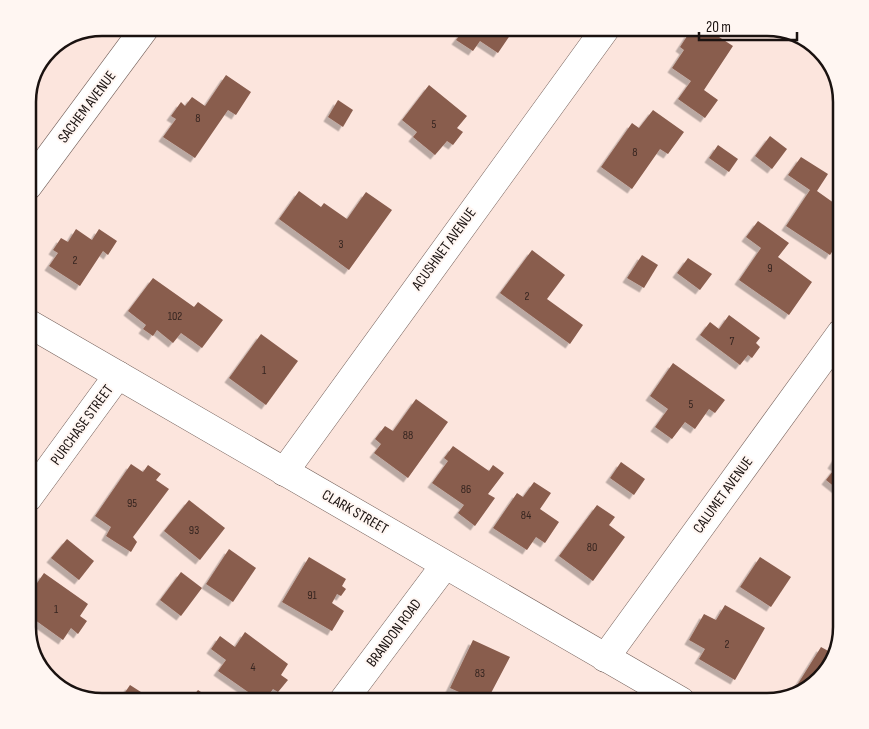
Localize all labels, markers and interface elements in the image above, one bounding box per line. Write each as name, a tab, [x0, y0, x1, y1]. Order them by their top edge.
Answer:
scale bar	[699, 10, 796, 42]
text: 20 m	[706, 18, 731, 37]
street label: SACHEM AVENUE	[54, 67, 120, 147]
house number: 8	[195, 111, 201, 126]
house number: 5	[432, 117, 437, 132]
house number: 8	[632, 145, 638, 160]
street label: ACUSHNET AVENUE	[407, 204, 480, 295]
house number: 3	[338, 237, 344, 252]
house number: 2	[73, 253, 78, 268]
house number: 9	[767, 261, 773, 276]
house number: 2	[525, 289, 530, 304]
house number: 102	[168, 309, 182, 324]
house number: 7	[730, 334, 735, 349]
house number: 1	[262, 363, 267, 378]
street label: PURCHASE STREET	[46, 381, 118, 469]
house number: 5	[689, 397, 694, 412]
house number: 88	[403, 428, 413, 443]
street label: CALUMET AVENUE	[689, 453, 757, 537]
house number: 86	[461, 482, 471, 497]
street label: CLARK STREET	[318, 485, 392, 539]
house number: 95	[127, 496, 137, 511]
house number: 84	[521, 508, 531, 523]
house number: 93	[189, 523, 199, 538]
house number: 80	[587, 540, 597, 555]
house number: 91	[307, 588, 318, 603]
street label: BRANDON ROAD	[362, 595, 426, 671]
house number: 1	[54, 602, 59, 617]
house number: 2	[725, 637, 730, 652]
house number: 4	[250, 660, 256, 675]
house number: 83	[475, 666, 485, 681]

